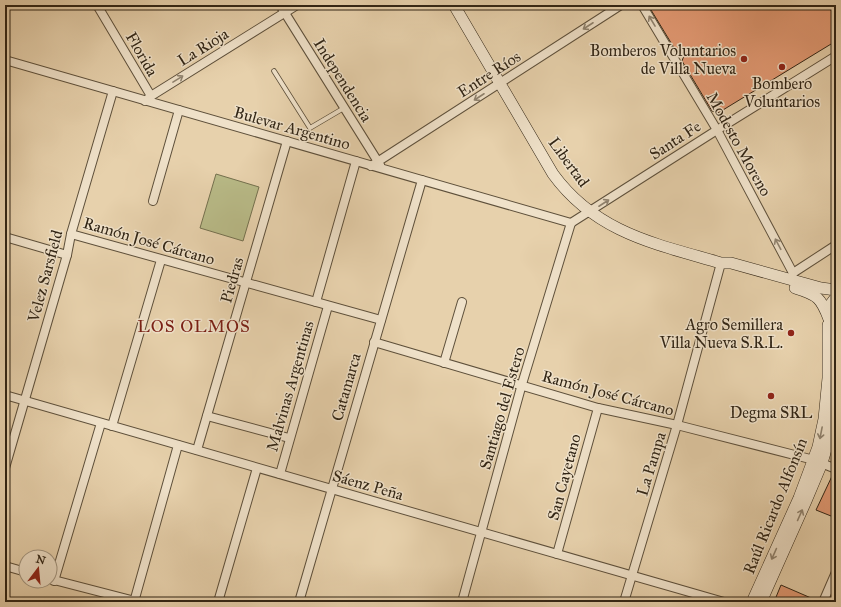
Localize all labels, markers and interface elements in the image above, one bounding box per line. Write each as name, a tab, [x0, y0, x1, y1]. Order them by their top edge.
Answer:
one-way arrow	[647, 15, 655, 27]
one-way arrow	[583, 22, 594, 30]
street label: La Rioja	[174, 24, 232, 70]
street label: Florida	[122, 28, 162, 80]
street label: Independencia	[310, 35, 376, 125]
place label: Bomberos Voluntarios de Villa Nueva	[590, 41, 736, 78]
street label: Entre Ríos	[454, 47, 524, 101]
marker: Bomberos Voluntarios de Villa Nueva	[739, 54, 749, 64]
marker: Bombero Voluntarios	[777, 62, 787, 72]
place label: Bombero Voluntarios	[743, 74, 820, 111]
one-way arrow	[172, 75, 183, 83]
street label: Modesto Moreno	[703, 89, 775, 199]
one-way arrow	[474, 93, 485, 101]
street label: Bulevar Argentino	[231, 102, 352, 155]
street label: Santa Fe	[646, 116, 704, 164]
street label: Libertad	[545, 133, 593, 191]
one-way arrow	[598, 199, 609, 207]
street label: Ramón José Cárcano	[81, 213, 217, 270]
street label: Velez Sarsfield	[23, 228, 66, 325]
one-way arrow	[773, 238, 781, 250]
street label: Piedras	[216, 255, 248, 305]
place label: Agro Semillera Villa Nueva S.R.L.	[659, 315, 783, 352]
district label: LOS OLMOS	[137, 316, 251, 337]
street label: Malvinas Argentinas	[262, 318, 319, 454]
marker: Agro Semillera Villa Nueva S.R.L.	[786, 328, 796, 338]
street label: Santiago del Estero	[475, 345, 530, 472]
street label: Catamarca	[327, 351, 365, 423]
street label: Ramón José Cárcano	[540, 366, 676, 421]
marker: Degma SRL	[766, 391, 776, 401]
place label: Degma SRL	[730, 403, 813, 423]
one-way arrow	[817, 426, 825, 439]
street label: La Pampa	[632, 430, 670, 498]
street label: San Cayetano	[543, 432, 585, 522]
street label: Raúl Ricardo Alfonsín	[739, 435, 811, 577]
street label: Sáenz Peña	[330, 466, 406, 504]
one-way arrow	[797, 510, 804, 522]
one-way arrow	[769, 547, 777, 559]
north arrow	[18, 549, 58, 589]
text: N	[34, 552, 48, 568]

